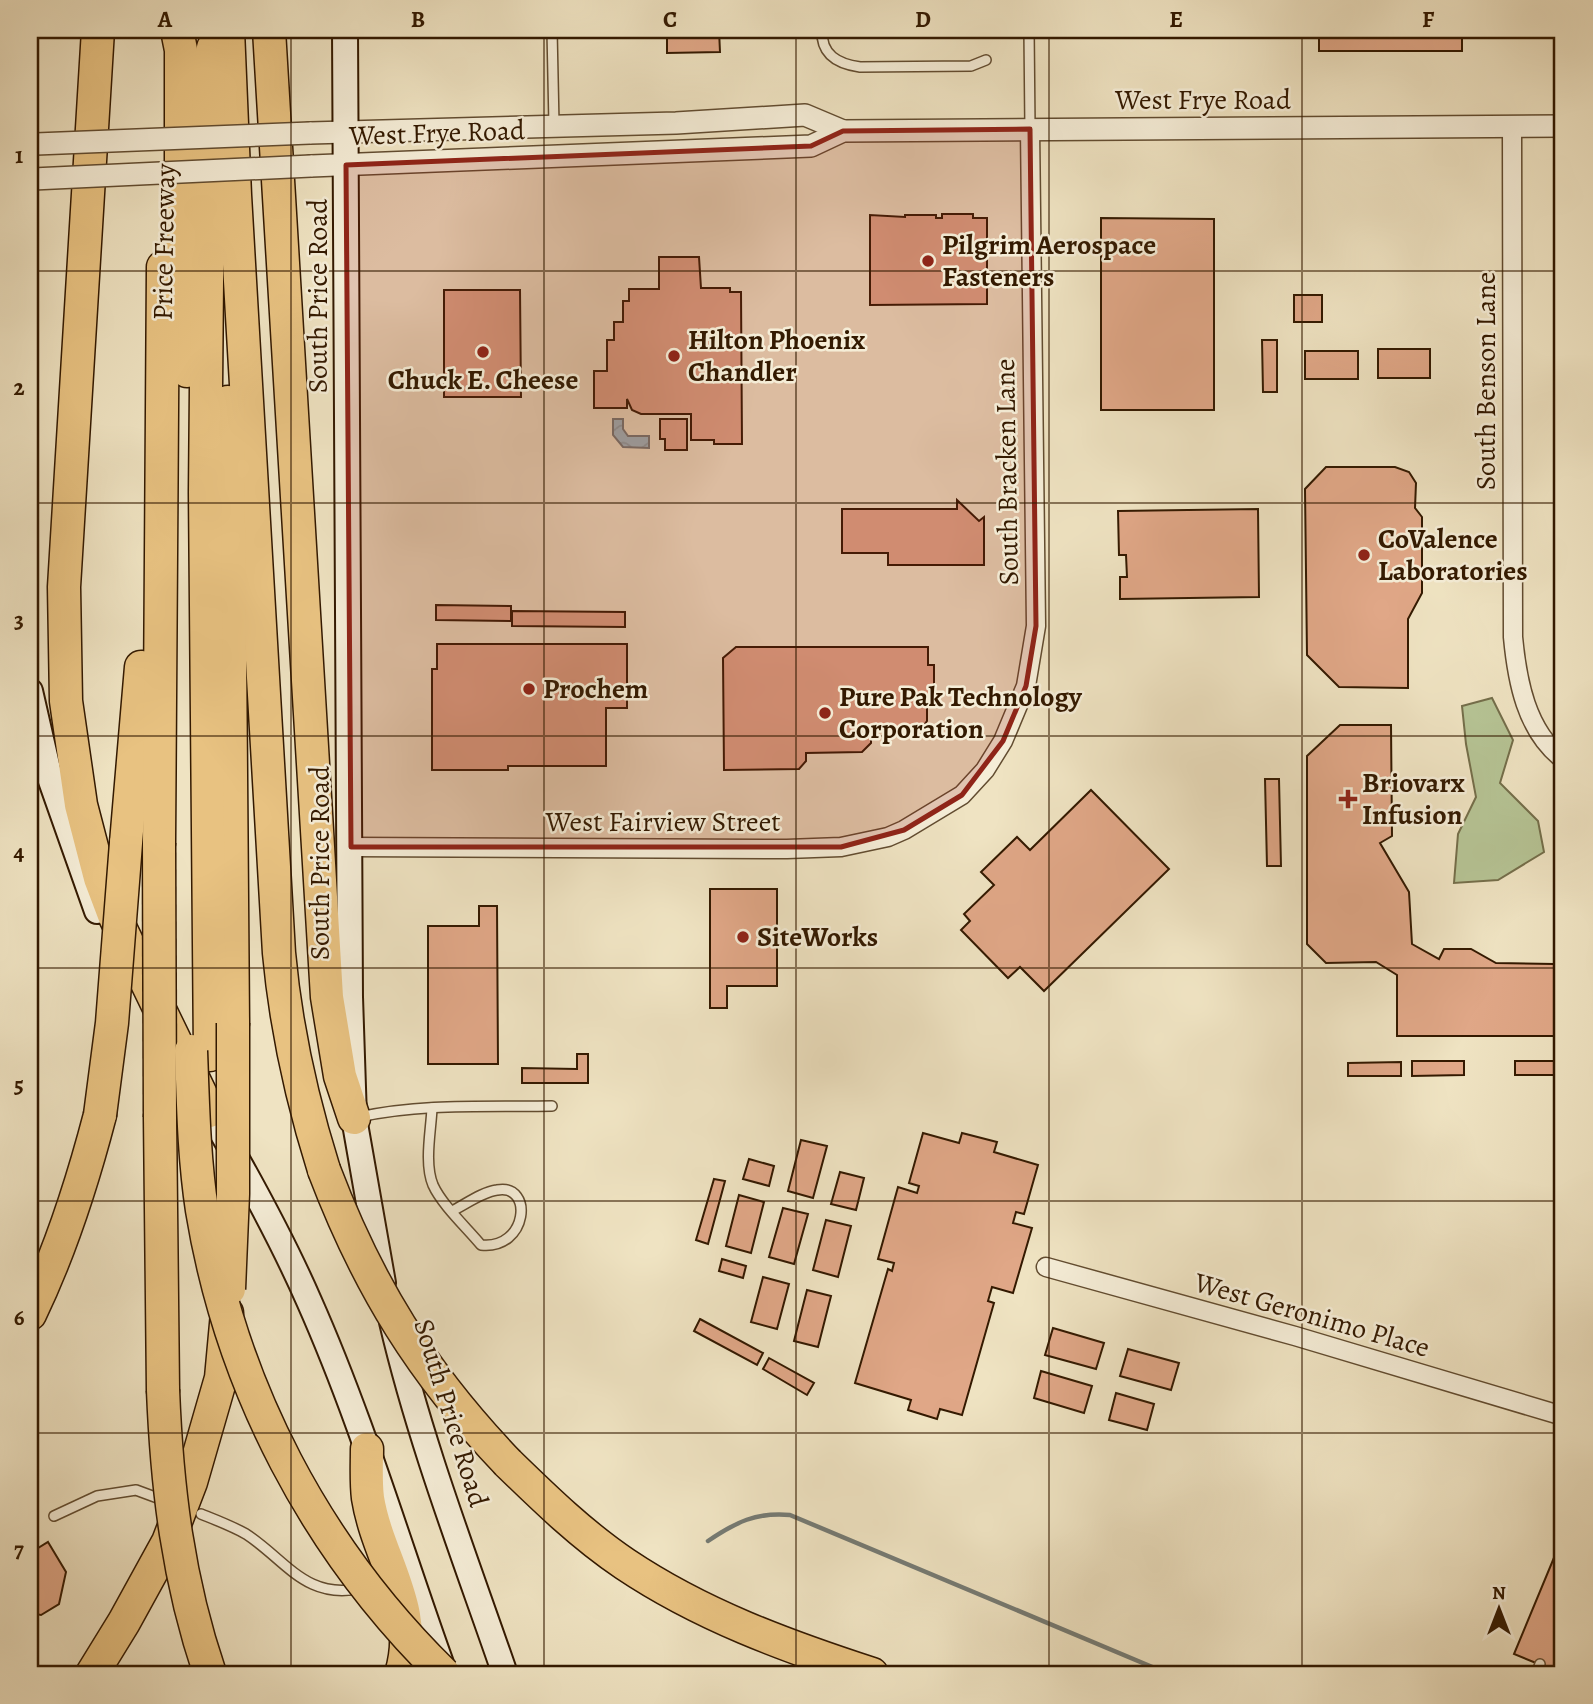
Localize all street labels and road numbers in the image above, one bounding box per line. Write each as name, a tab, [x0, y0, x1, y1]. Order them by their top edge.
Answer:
street label: West Frye Road	[1114, 81, 1292, 119]
street label: West Frye Road	[347, 111, 527, 155]
street label: Price Freeway	[144, 163, 184, 321]
street label: South Price Road	[299, 198, 337, 393]
street label: South Benson Lane	[1467, 272, 1505, 490]
street label: South Bracken Lane	[986, 358, 1028, 586]
street label: South Price Road	[301, 765, 339, 960]
street label: West Fairview Street	[545, 803, 780, 841]
street label: West Geronimo Place	[1189, 1263, 1434, 1367]
street label: South Price Road	[404, 1314, 498, 1513]

